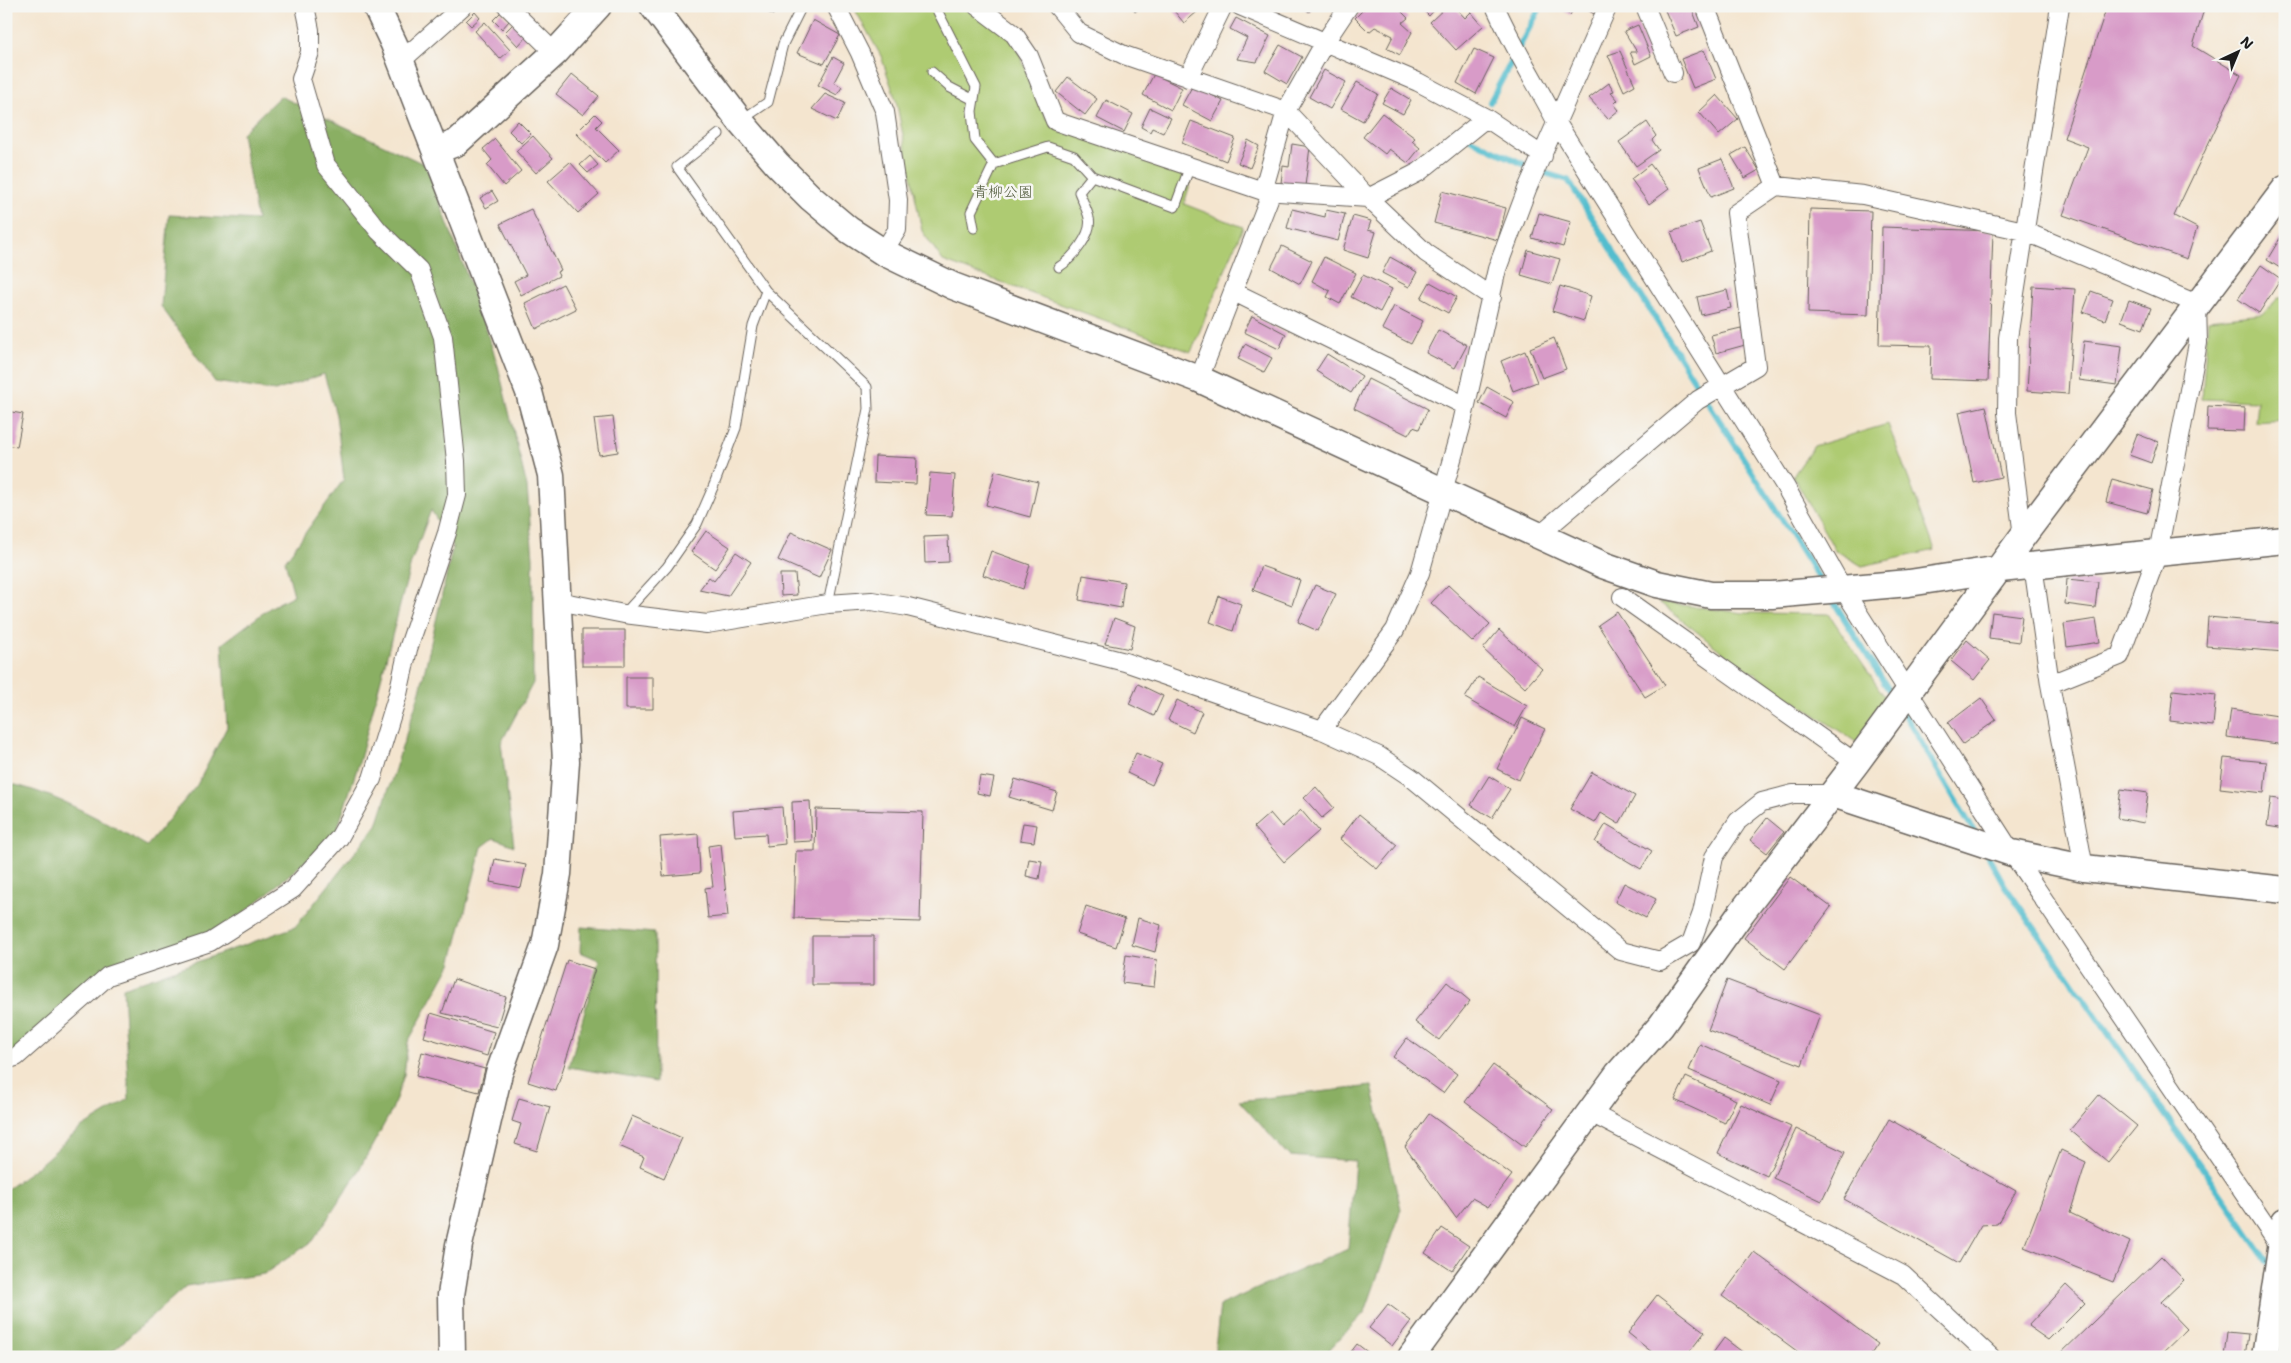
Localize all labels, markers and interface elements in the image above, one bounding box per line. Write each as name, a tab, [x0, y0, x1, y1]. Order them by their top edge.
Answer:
north arrow	[2214, 28, 2264, 78]
text: N	[2237, 32, 2257, 53]
park label: 青柳公園	[973, 182, 1033, 202]

